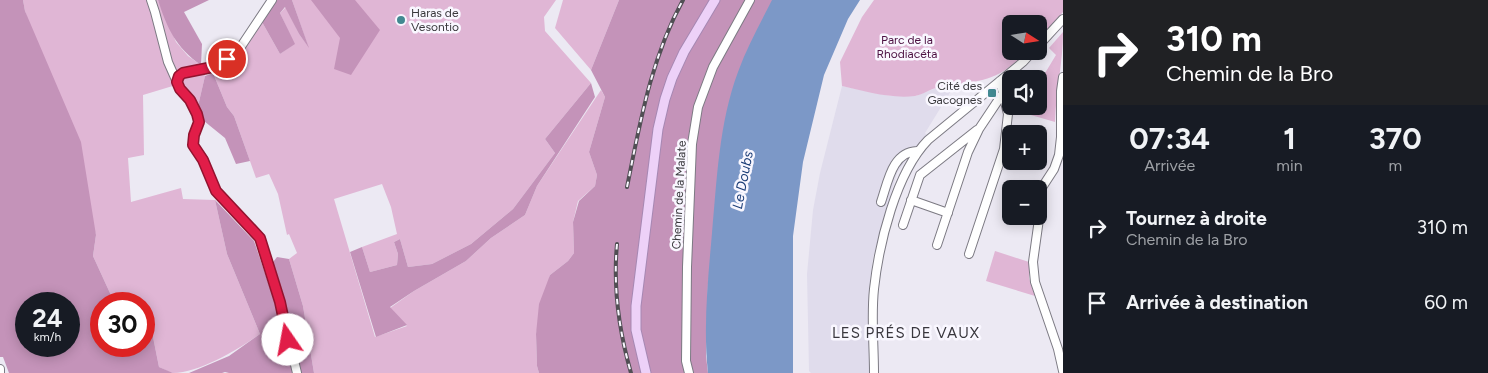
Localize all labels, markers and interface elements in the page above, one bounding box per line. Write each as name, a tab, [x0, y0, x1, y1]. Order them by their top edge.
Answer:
place label: Haras de Vesontio	[411, 6, 459, 34]
marker: Haras de Vesontio	[395, 14, 407, 26]
north arrow	[1002, 15, 1048, 60]
map controls	[1002, 15, 1047, 225]
text: 310 m	[1166, 18, 1262, 60]
icon: right	[1083, 20, 1148, 85]
park label: Parc de la Rhodiacéta	[877, 33, 937, 61]
pin	[206, 38, 248, 80]
icon: arrive	[213, 45, 241, 73]
text: Chemin de la Bro	[1166, 60, 1333, 87]
button: sound	[1002, 70, 1047, 115]
place label: Cité des Gacognes	[927, 79, 982, 107]
marker: Cité des Gacognes	[986, 87, 998, 99]
text: 07:34	[1129, 120, 1210, 157]
text: 1	[1283, 120, 1296, 157]
text: 370	[1369, 120, 1422, 157]
button: +	[1002, 125, 1047, 170]
street label: Chemin de la Malate	[669, 140, 689, 250]
water label: Le Doubs	[729, 149, 757, 210]
text: Arrivée	[1144, 156, 1195, 175]
text: min	[1276, 156, 1303, 175]
text: m	[1388, 156, 1402, 175]
button: −	[1002, 180, 1047, 225]
text: Tournez à droite	[1126, 207, 1267, 230]
icon: right	[1083, 214, 1111, 242]
text: 310 m	[1417, 216, 1468, 239]
text: Chemin de la Bro	[1126, 230, 1248, 249]
icon: arrive	[1083, 289, 1111, 317]
text: Arrivée à destination	[1126, 291, 1308, 314]
text: 60 m	[1424, 291, 1468, 314]
speed limit sign: 30	[90, 292, 155, 357]
text: 24	[32, 303, 63, 333]
position arrow	[261, 313, 313, 365]
district label: LES PRÉS DE VAUX	[832, 324, 980, 342]
text: km/h	[34, 330, 61, 344]

